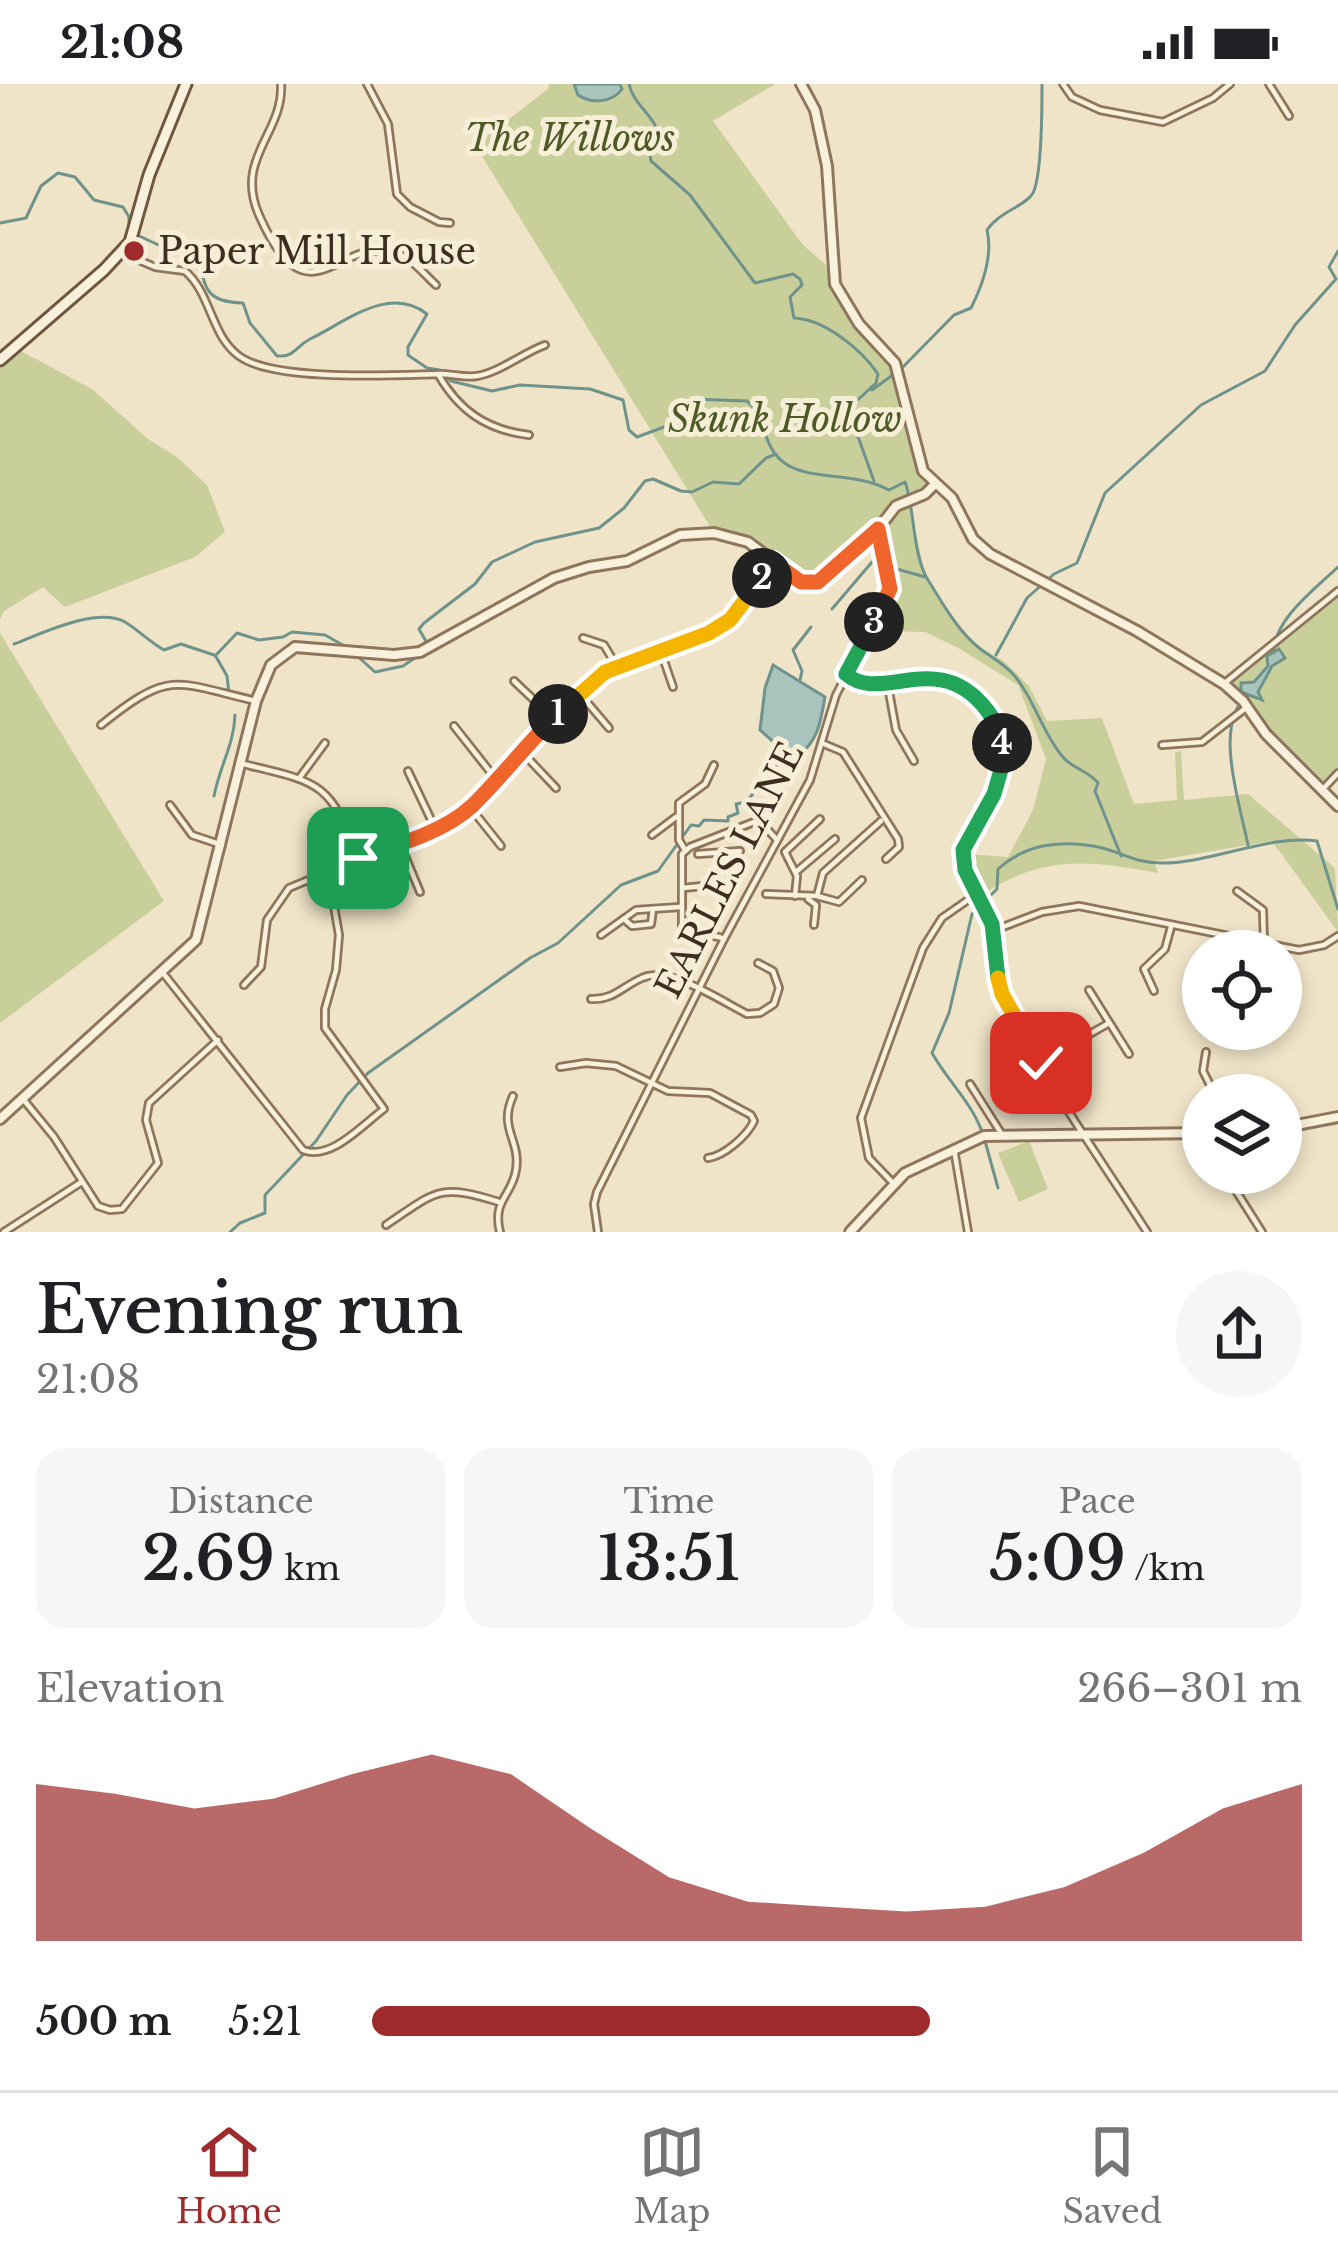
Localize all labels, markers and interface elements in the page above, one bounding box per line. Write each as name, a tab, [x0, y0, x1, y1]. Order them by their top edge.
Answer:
text: 21:08	[60, 14, 184, 70]
park label: The Willows	[465, 116, 675, 161]
place label: Paper Mill House	[158, 229, 476, 274]
marker: Paper Mill House	[121, 238, 147, 264]
park label: Skunk Hollow	[668, 397, 902, 442]
pin: 2	[732, 548, 792, 608]
text: 2	[751, 557, 773, 598]
pin: 3	[844, 592, 904, 652]
text: 3	[863, 601, 885, 642]
pin: 1	[528, 684, 588, 744]
text: 1	[551, 693, 565, 734]
pin: 4	[972, 713, 1032, 773]
text: 4	[991, 722, 1013, 763]
street label: EARLES LANE	[646, 735, 813, 1006]
pin	[307, 807, 409, 909]
icon: arrive	[325, 825, 391, 891]
map controls	[1182, 930, 1302, 1194]
button: locate	[1182, 930, 1302, 1050]
pin	[990, 1012, 1092, 1114]
icon: check	[1008, 1030, 1074, 1096]
button: layers	[1182, 1074, 1302, 1194]
text: Evening run	[36, 1269, 463, 1351]
button: share	[1176, 1271, 1302, 1397]
text: 21:08	[36, 1355, 140, 1404]
text: Distance	[168, 1481, 314, 1522]
text: Time	[623, 1481, 715, 1522]
text: Pace	[1058, 1481, 1136, 1522]
text: 2.69	[142, 1522, 275, 1596]
text: 13:51	[598, 1522, 740, 1596]
text: 5:09	[989, 1522, 1126, 1596]
text: km	[275, 1548, 340, 1589]
text: /km	[1126, 1548, 1205, 1589]
text: Elevation	[36, 1664, 224, 1713]
text: 266–301 m	[1077, 1664, 1302, 1713]
text: 500 m	[36, 1997, 172, 2046]
text: 5:21	[228, 1997, 303, 2046]
tab: Home	[176, 2119, 282, 2232]
tab: Map	[634, 2119, 710, 2232]
tab: Saved	[1062, 2119, 1162, 2232]

